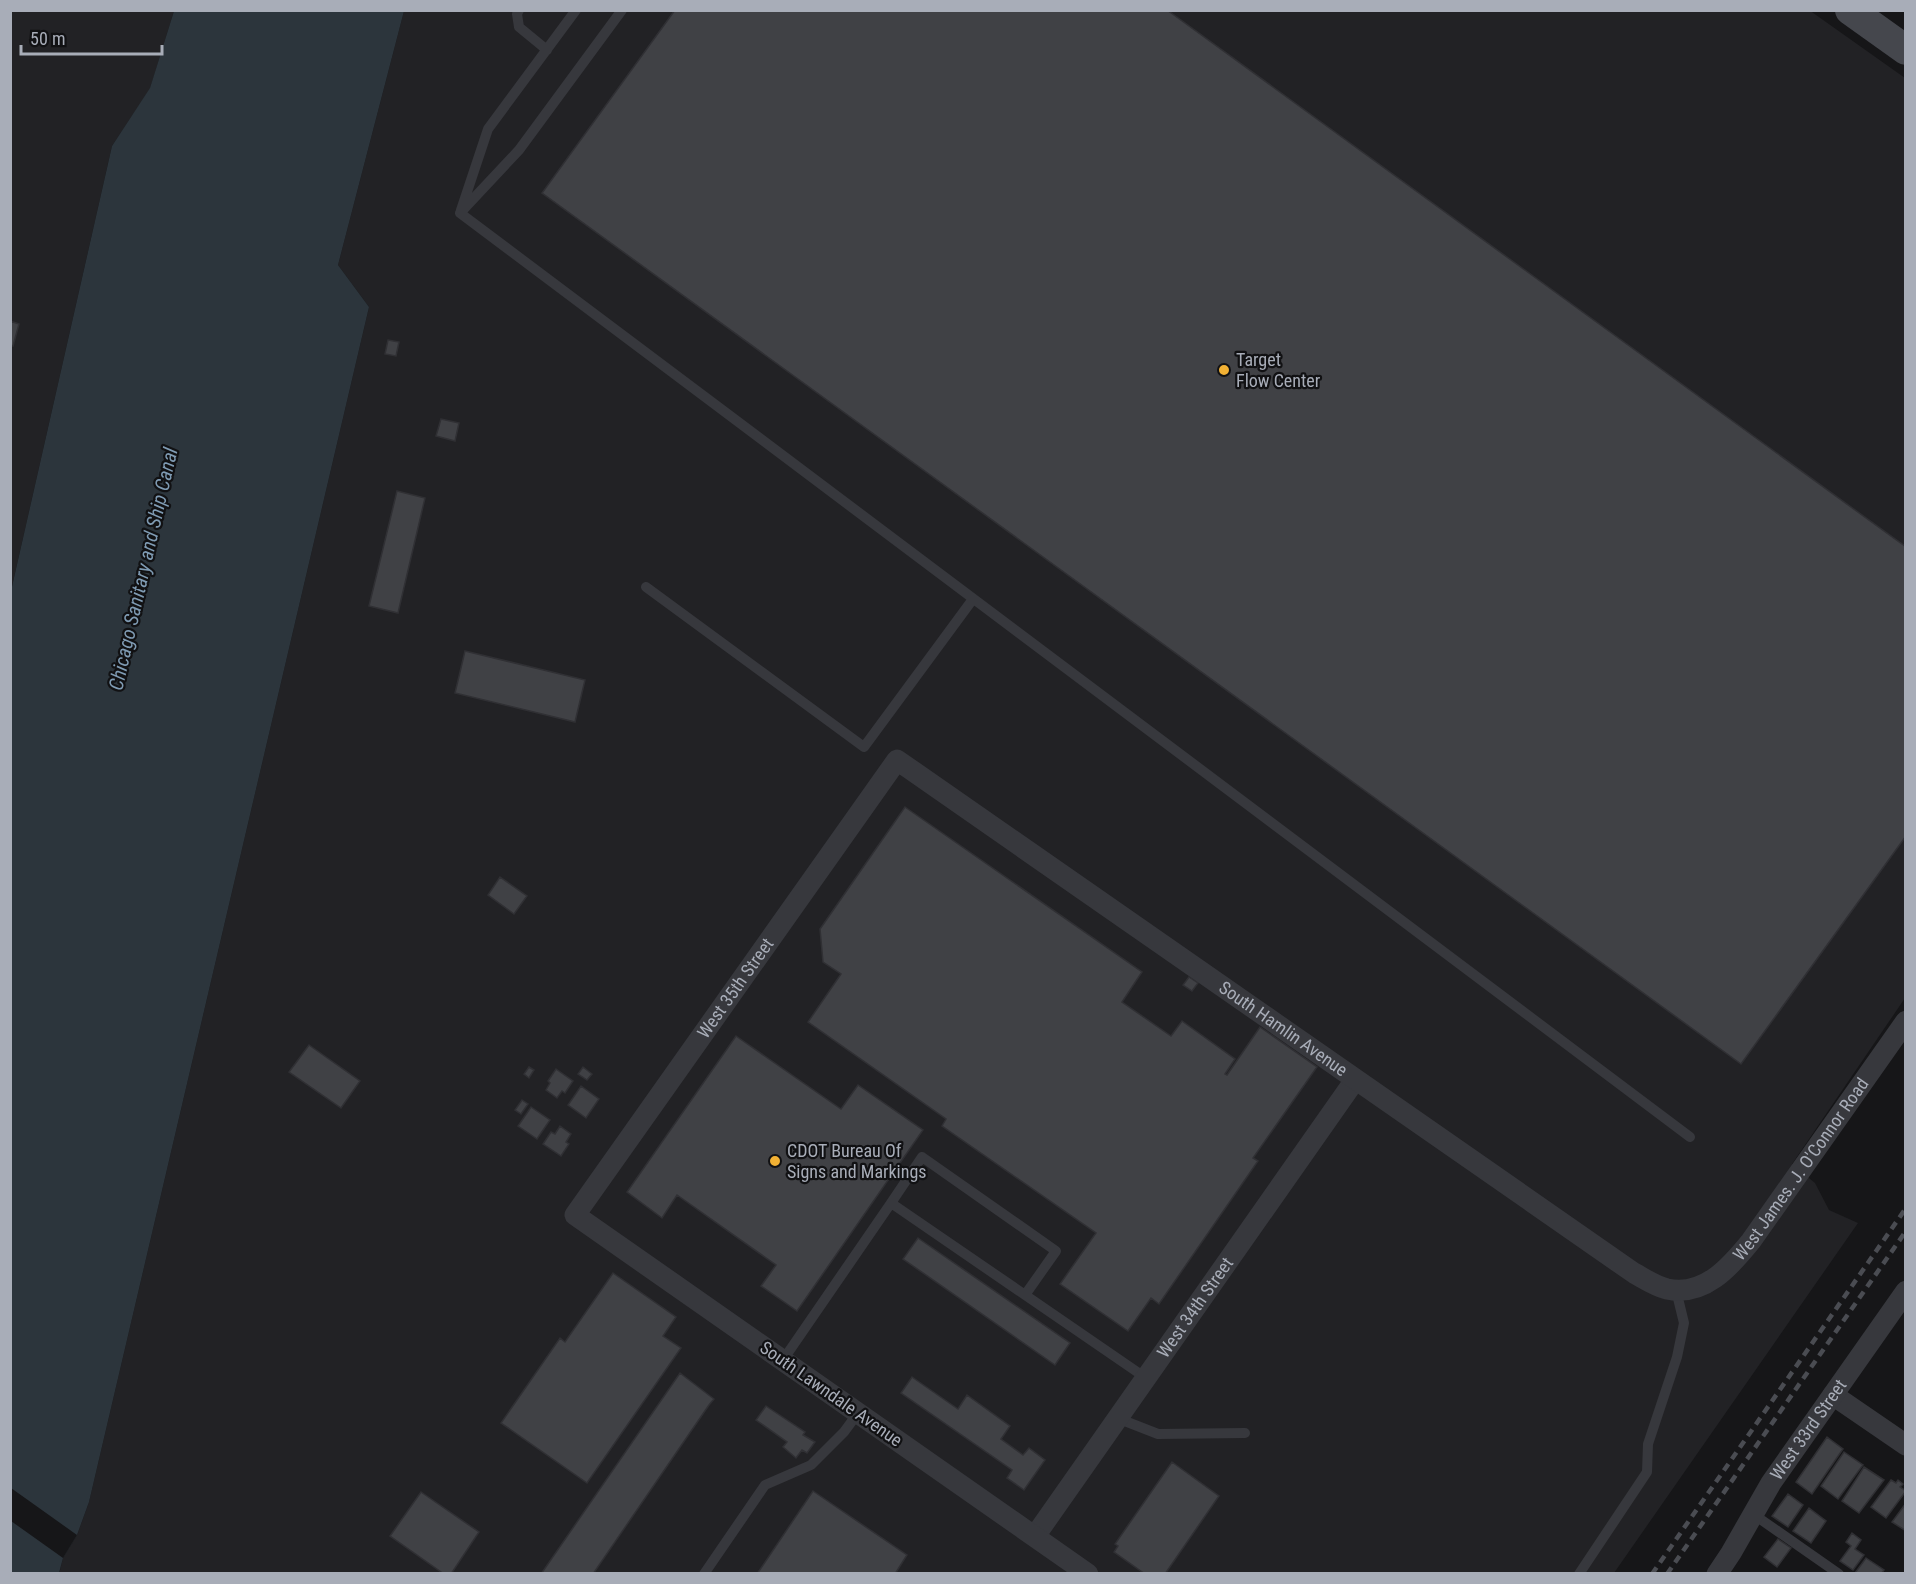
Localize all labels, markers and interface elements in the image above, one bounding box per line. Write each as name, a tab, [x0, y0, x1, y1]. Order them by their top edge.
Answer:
scale bar	[21, 18, 162, 56]
text: 50 m	[30, 28, 65, 49]
place label: Target Flow Center	[1236, 349, 1321, 391]
marker: Target Flow Center	[1217, 363, 1231, 377]
water label: Chicago Sanitary and Ship Canal	[103, 445, 183, 693]
street label: West 35th Street	[693, 934, 778, 1042]
street label: South Hamlin Avenue	[1215, 976, 1352, 1080]
street label: West James. J. O'Connor Road	[1728, 1074, 1873, 1264]
place label: CDOT Bureau Of Signs and Markings	[787, 1140, 927, 1182]
marker: CDOT Bureau Of Signs and Markings	[768, 1154, 782, 1168]
street label: West 34th Street	[1152, 1253, 1237, 1362]
street label: South Lawndale Avenue	[756, 1337, 906, 1451]
street label: West 33rd Street	[1766, 1375, 1851, 1484]

